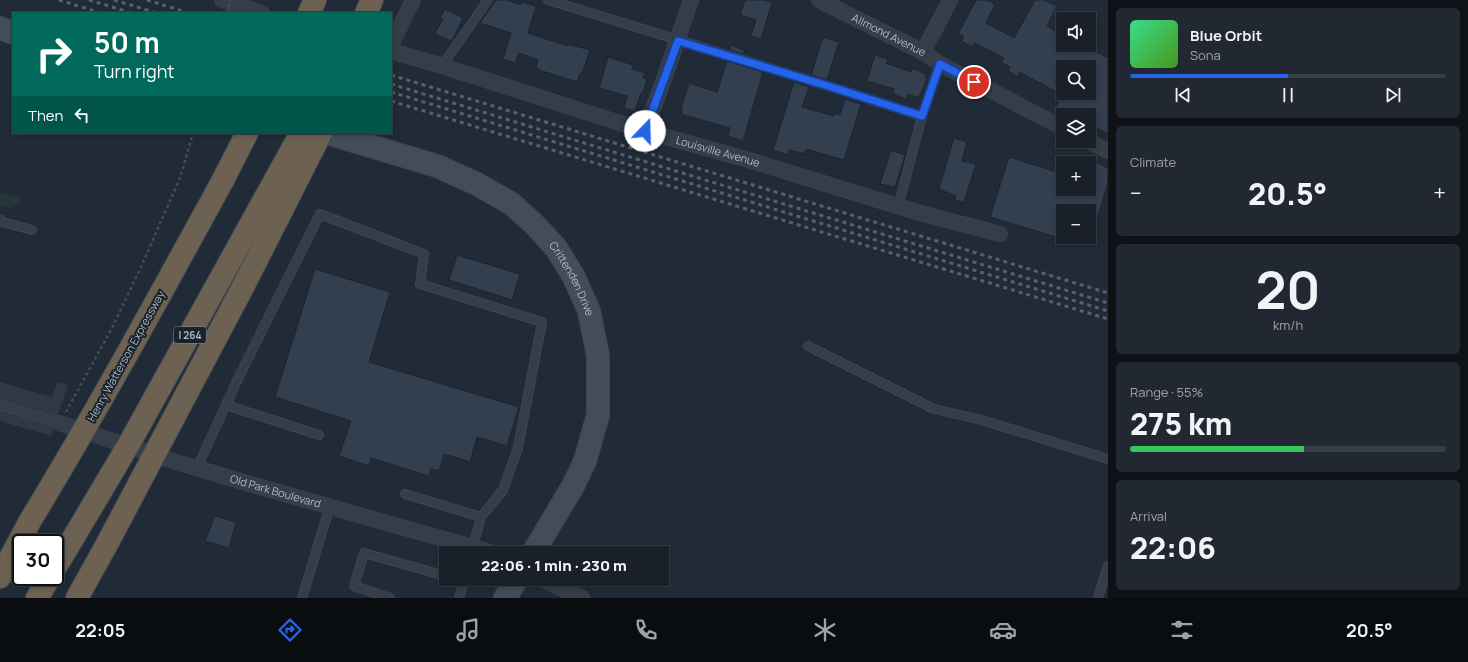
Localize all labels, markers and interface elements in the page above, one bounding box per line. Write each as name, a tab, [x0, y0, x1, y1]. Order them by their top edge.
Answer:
street label: Allmond Avenue	[849, 10, 929, 59]
map controls	[1056, 12, 1096, 244]
button: sound	[1056, 12, 1096, 52]
text: 50 m	[94, 23, 160, 61]
text: Blue Orbit	[1190, 25, 1262, 46]
icon: right	[28, 28, 80, 80]
text: Sona	[1190, 46, 1221, 64]
text: Turn right	[94, 59, 175, 83]
button: search	[1056, 60, 1096, 100]
pin	[957, 65, 991, 99]
icon: arrive	[963, 71, 985, 93]
icon: previous	[1172, 84, 1194, 106]
icon: pause	[1277, 84, 1299, 106]
icon: next	[1382, 84, 1404, 106]
icon: left	[71, 104, 93, 126]
text: Then	[28, 105, 63, 126]
button: layers	[1056, 108, 1096, 148]
position arrow	[624, 110, 666, 152]
street label: Louisville Avenue	[674, 132, 762, 170]
text: Climate	[1130, 153, 1176, 171]
button: +	[1056, 156, 1096, 196]
text: 20.5°	[1248, 173, 1327, 214]
text: −	[1130, 178, 1142, 208]
text: +	[1433, 178, 1446, 208]
button: −	[1056, 204, 1096, 244]
street label: Crittenden Drive	[546, 238, 598, 318]
text: 20	[1255, 254, 1321, 325]
street label: Henry Watterson Expressway	[83, 288, 168, 424]
text: km/h	[1273, 316, 1303, 334]
road number: I 264	[174, 327, 206, 343]
text: Range · 55%	[1130, 383, 1203, 401]
text: 275 km	[1130, 403, 1232, 444]
street label: Old Park Boulevard	[228, 470, 323, 511]
text: Arrival	[1130, 507, 1167, 525]
text: 22:06	[1130, 527, 1216, 568]
speed limit sign: 30	[12, 534, 64, 586]
text: 22:06 · 1 min · 230 m	[481, 555, 627, 576]
icon: directions	[276, 616, 304, 644]
icon: music	[454, 616, 482, 644]
icon: phone	[632, 616, 660, 644]
icon: climate	[811, 616, 839, 644]
icon: car	[989, 616, 1017, 644]
icon: filters	[1168, 616, 1196, 644]
text: 22:05	[75, 618, 125, 642]
text: 20.5°	[1346, 618, 1393, 642]

